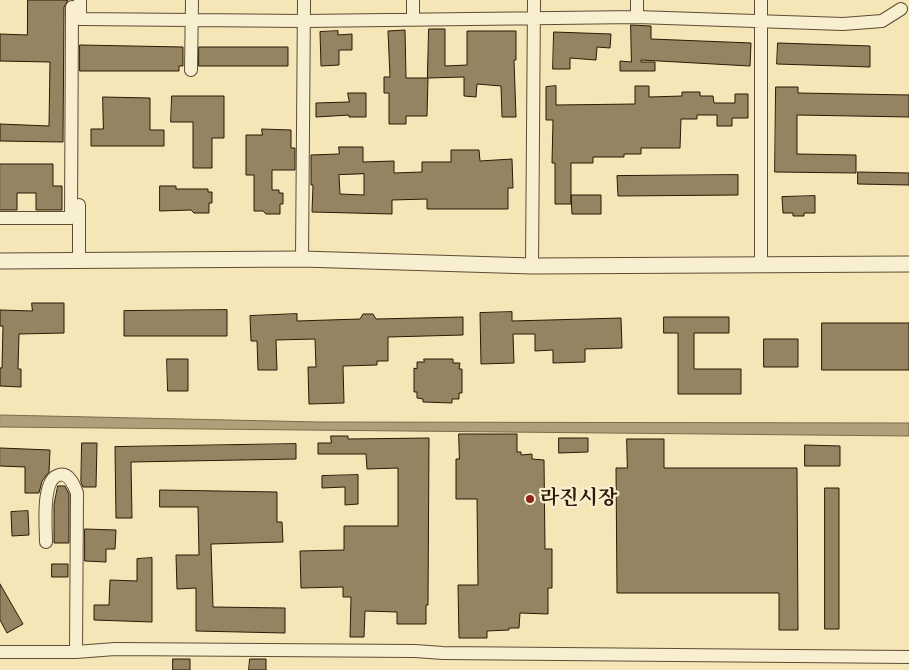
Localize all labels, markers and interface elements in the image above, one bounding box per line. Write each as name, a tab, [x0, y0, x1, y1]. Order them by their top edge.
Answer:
place label: 라진시장	[540, 487, 617, 511]
marker: 라진시장	[524, 493, 536, 505]

